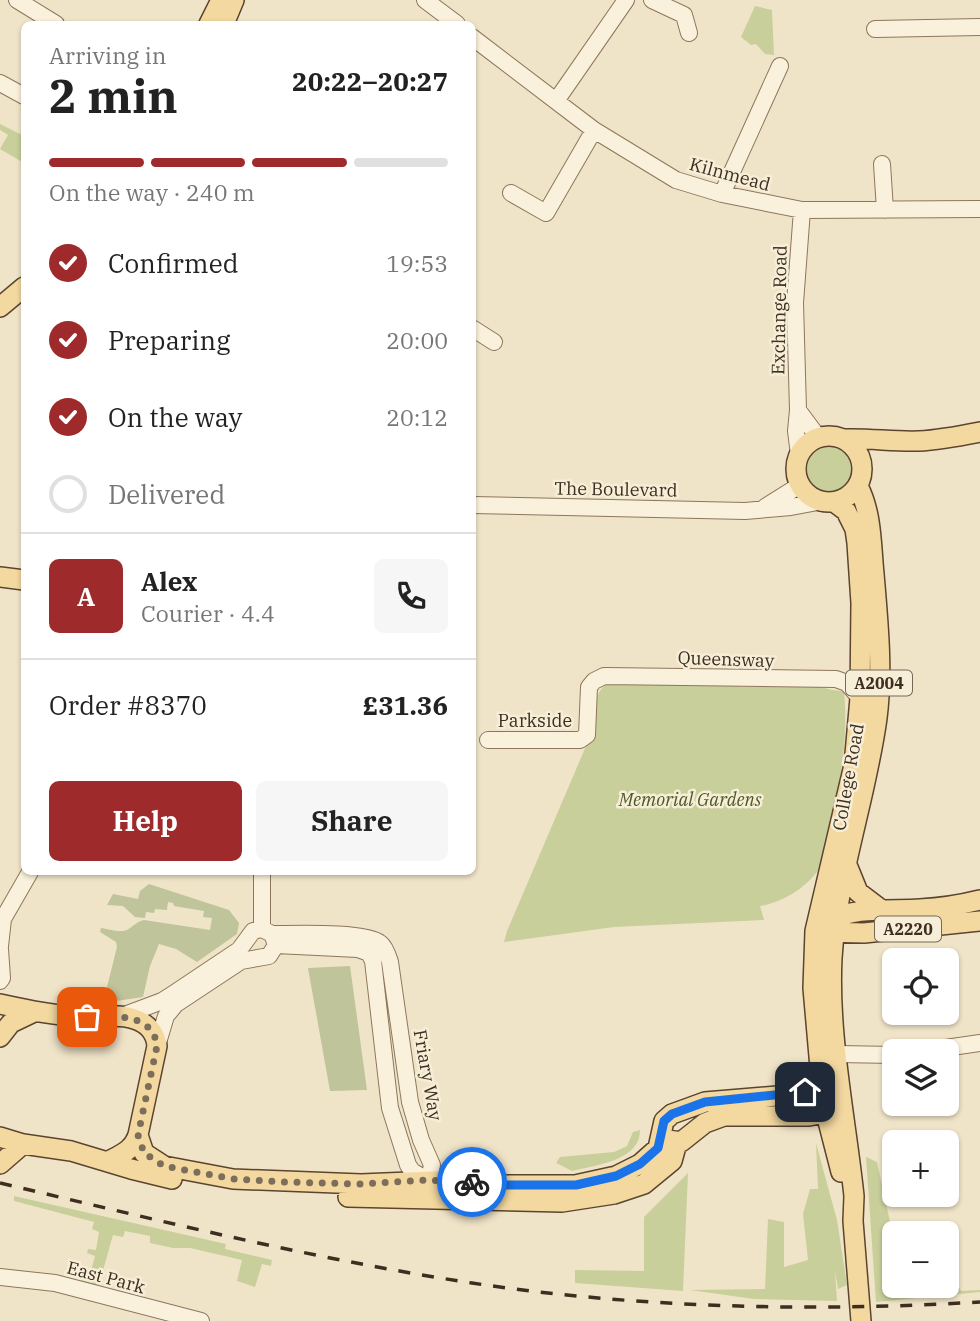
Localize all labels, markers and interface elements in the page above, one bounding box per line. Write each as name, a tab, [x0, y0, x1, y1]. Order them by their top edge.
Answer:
text: Arriving in	[49, 40, 166, 70]
text: 20:22–20:27	[292, 64, 448, 98]
text: 2 min	[49, 66, 178, 126]
street label: Kilnmead	[687, 152, 773, 196]
text: On the way · 240 m	[49, 177, 255, 207]
icon: check	[49, 244, 87, 282]
street label: Exchange Road	[766, 245, 792, 375]
text: Confirmed	[108, 246, 239, 280]
text: 19:53	[386, 248, 448, 278]
icon: check	[49, 321, 87, 359]
text: Preparing	[108, 323, 230, 357]
text: 20:00	[386, 325, 448, 355]
icon: check	[49, 398, 87, 436]
text: On the way	[108, 400, 242, 434]
text: 20:12	[386, 402, 448, 432]
street label: The Boulevard	[554, 476, 678, 502]
text: Delivered	[108, 477, 225, 511]
button: phone	[374, 559, 448, 633]
text: Alex	[141, 564, 197, 598]
text: A	[77, 579, 95, 613]
text: Courier · 4.4	[141, 598, 275, 628]
street label: Queensway	[677, 646, 775, 672]
road number: A2004	[846, 670, 912, 696]
text: Order #8370	[49, 688, 207, 722]
text: £31.36	[363, 688, 448, 722]
street label: Parkside	[498, 709, 572, 732]
street label: College Road	[827, 722, 869, 832]
button: Help	[49, 781, 242, 861]
button: Share	[256, 781, 448, 861]
park label: Memorial Gardens	[618, 788, 762, 811]
road number: A2220	[875, 917, 941, 942]
map controls	[882, 948, 959, 1298]
button: locate	[882, 948, 959, 1025]
pin	[57, 987, 117, 1047]
icon: bag	[68, 998, 106, 1036]
street label: Friary Way	[409, 1028, 447, 1123]
button: layers	[882, 1039, 959, 1116]
pin	[775, 1062, 835, 1122]
icon: home	[786, 1073, 824, 1111]
button: +	[882, 1130, 959, 1207]
courier	[437, 1147, 507, 1217]
icon: bike	[453, 1163, 491, 1201]
button: −	[882, 1221, 959, 1298]
street label: East Park	[64, 1256, 148, 1299]

